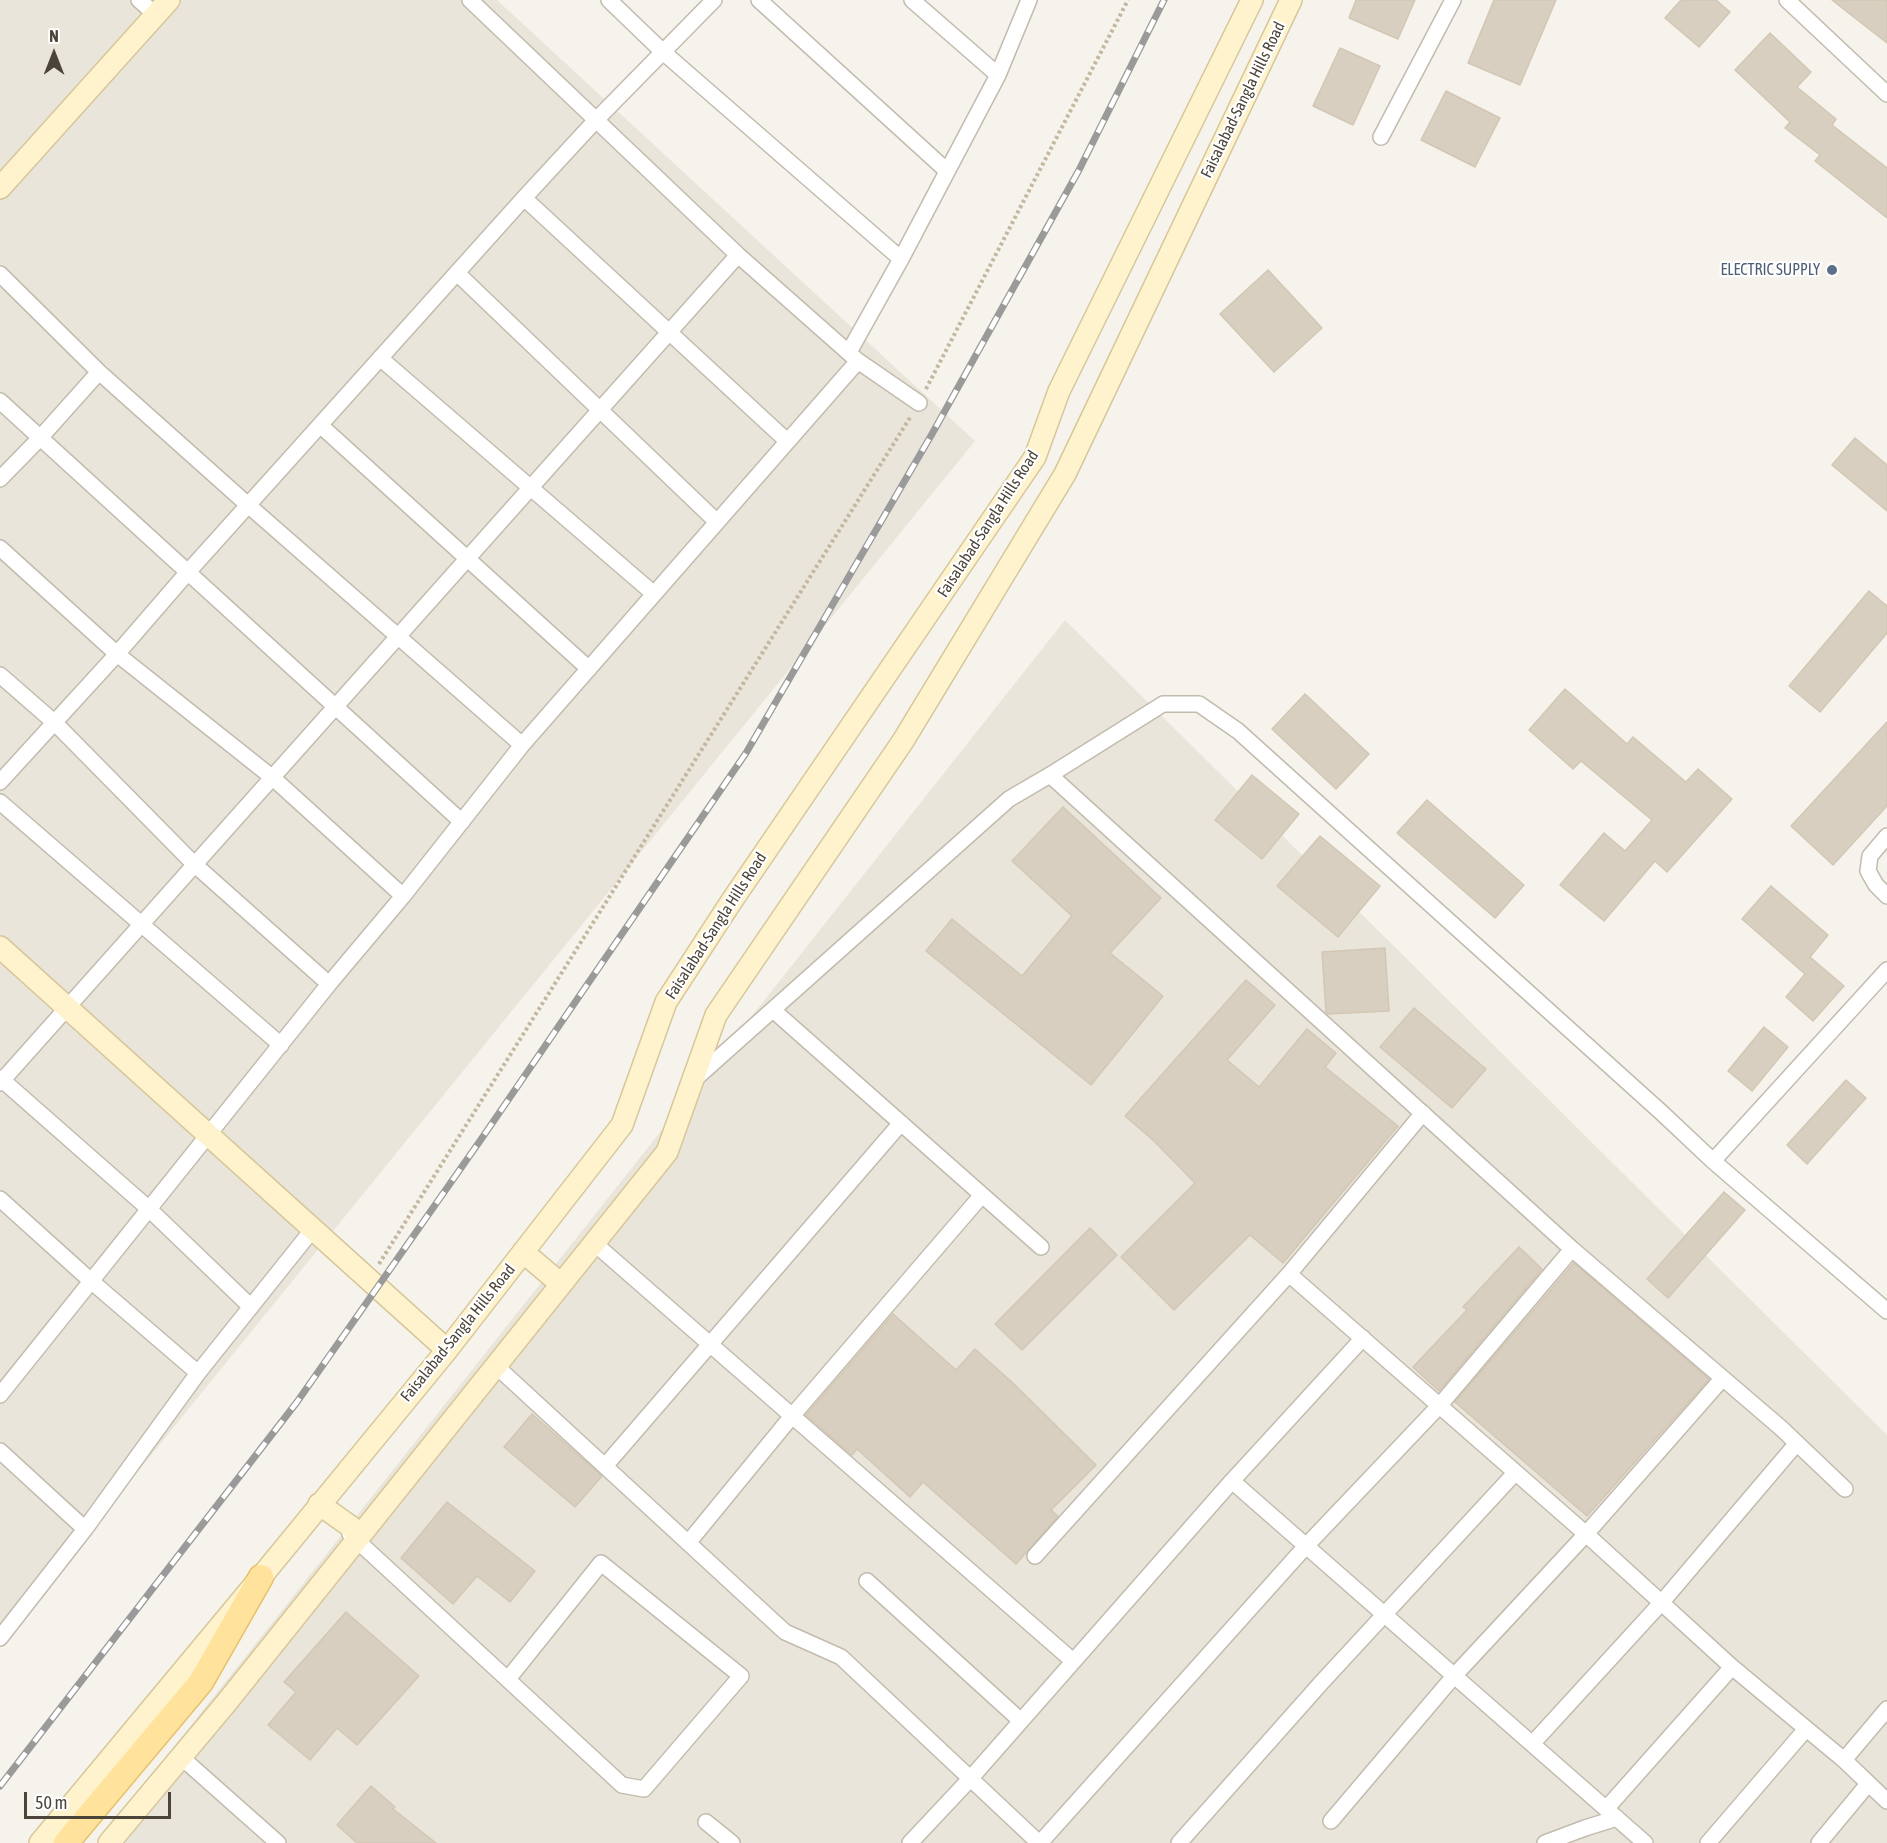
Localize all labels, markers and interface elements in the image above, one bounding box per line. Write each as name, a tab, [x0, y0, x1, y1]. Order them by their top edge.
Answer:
street label: Faisalabad-Sangla Hills Road	[1197, 19, 1289, 181]
north arrow	[24, 24, 84, 84]
text: N	[49, 27, 59, 45]
place label: ELECTRIC SUPPLY	[1720, 260, 1820, 280]
marker: ELECTRIC SUPPLY	[1825, 263, 1839, 277]
street label: Faisalabad-Sangla Hills Road	[933, 447, 1043, 601]
street label: Faisalabad-Sangla Hills Road	[661, 849, 771, 1003]
street label: Faisalabad-Sangla Hills Road	[397, 1260, 519, 1406]
scale bar	[27, 1780, 174, 1818]
text: 50 m	[35, 1792, 67, 1813]

